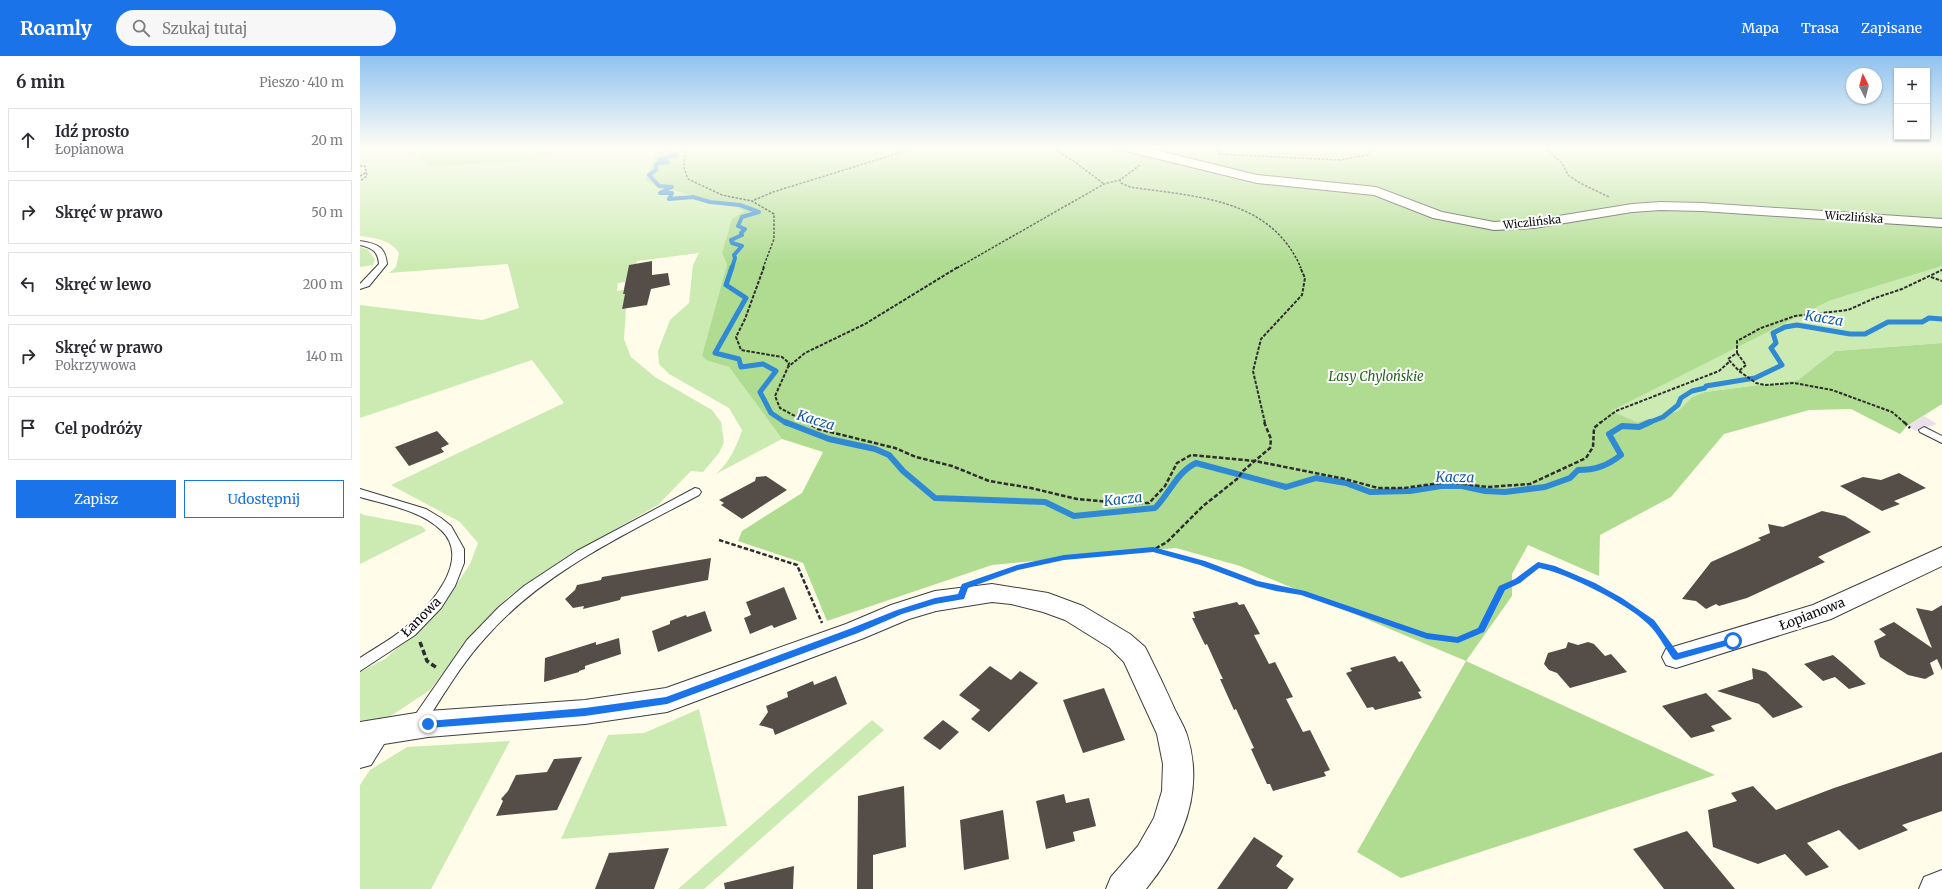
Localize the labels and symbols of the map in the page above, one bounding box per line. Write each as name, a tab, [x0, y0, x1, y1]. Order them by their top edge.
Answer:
north arrow	[1846, 68, 1882, 104]
street label: Wiczlińska	[1823, 208, 1884, 226]
street label: Wiczlińska	[1501, 212, 1562, 232]
water label: Kacza	[1803, 306, 1844, 330]
park label: Lasy Chylońskie	[1328, 368, 1424, 385]
water label: Kacza	[794, 405, 837, 434]
water label: Kacza	[1435, 468, 1474, 486]
water label: Kacza	[1102, 488, 1143, 510]
street label: Łanowa	[397, 593, 445, 641]
street label: Łopianowa	[1777, 594, 1847, 634]
route start	[1724, 632, 1742, 650]
route end	[419, 715, 437, 733]

